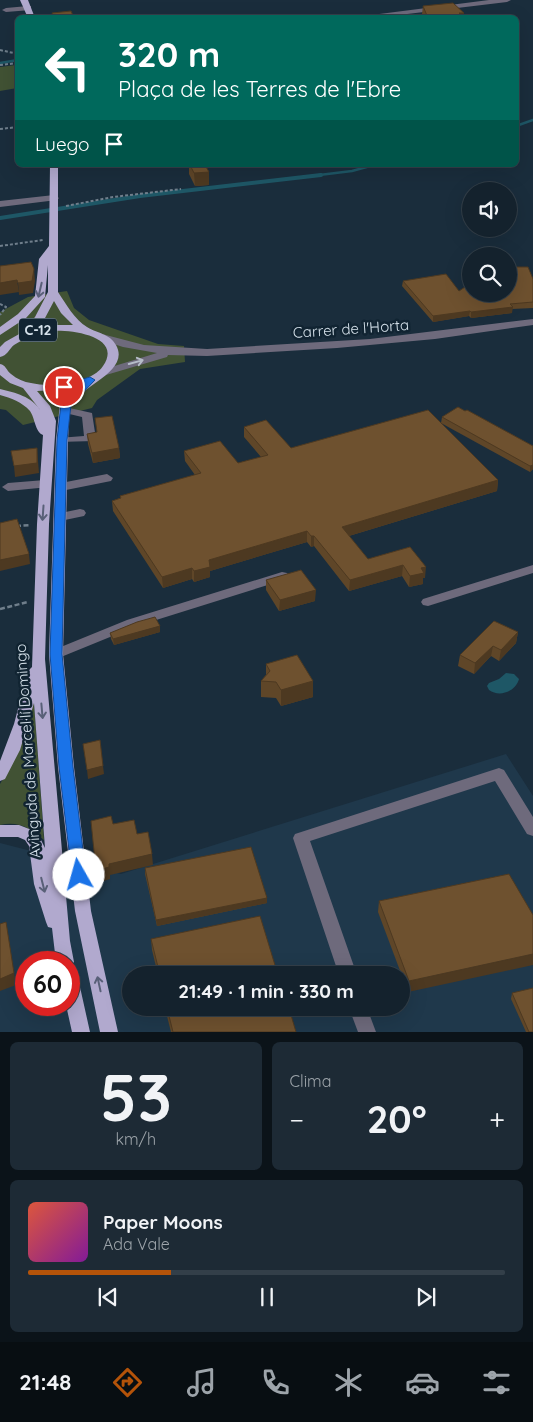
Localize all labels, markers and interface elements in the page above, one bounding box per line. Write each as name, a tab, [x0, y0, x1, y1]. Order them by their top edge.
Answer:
text: 320 m	[118, 32, 220, 76]
icon: left	[35, 35, 100, 100]
text: Plaça de les Terres de l'Ebre	[118, 75, 401, 103]
icon: arrive	[100, 130, 128, 158]
text: Luego	[35, 132, 90, 156]
map controls	[462, 182, 517, 302]
button: sound	[462, 182, 517, 237]
button: search	[462, 247, 517, 302]
one-way arrow	[35, 282, 44, 298]
street label: Carrer de l'Horta	[292, 315, 410, 342]
road number: C-12	[19, 318, 57, 342]
one-way arrow	[127, 357, 143, 366]
pin	[43, 366, 85, 408]
icon: arrive	[50, 373, 78, 401]
one-way arrow	[39, 505, 48, 521]
street label: Avinguda de Marcel·lí Domingo	[11, 643, 44, 859]
one-way arrow	[37, 702, 47, 718]
position arrow	[52, 848, 104, 900]
one-way arrow	[39, 877, 48, 893]
speed limit sign: 60	[15, 951, 80, 1016]
one-way arrow	[94, 977, 103, 993]
text: 21:49 · 1 min · 330 m	[178, 979, 354, 1003]
text: 53	[100, 1056, 172, 1137]
text: Clima	[290, 1071, 331, 1091]
text: 20°	[367, 1095, 427, 1143]
text: −	[290, 1102, 304, 1137]
text: +	[489, 1102, 505, 1137]
text: km/h	[115, 1129, 156, 1149]
text: Paper Moons	[103, 1210, 223, 1234]
text: Ada Vale	[103, 1234, 170, 1254]
icon: previous	[94, 1283, 122, 1311]
icon: pause	[253, 1283, 281, 1311]
icon: next	[412, 1283, 440, 1311]
icon: directions	[110, 1365, 145, 1400]
icon: music	[184, 1365, 219, 1400]
icon: phone	[258, 1365, 293, 1400]
icon: climate	[331, 1365, 366, 1400]
icon: car	[405, 1365, 440, 1400]
icon: filters	[479, 1365, 514, 1400]
text: 21:48	[19, 1368, 71, 1396]

